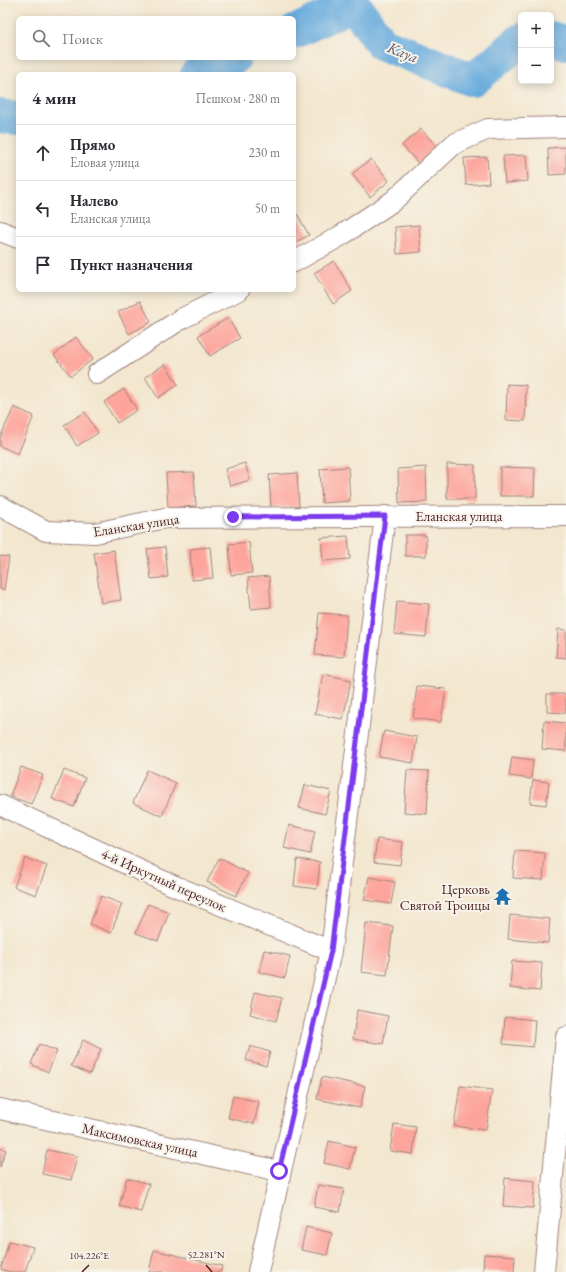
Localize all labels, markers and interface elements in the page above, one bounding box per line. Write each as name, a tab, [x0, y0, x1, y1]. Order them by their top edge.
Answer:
map controls	[518, 12, 554, 84]
button: +	[518, 12, 554, 48]
search box	[16, 16, 296, 60]
icon: search	[30, 27, 52, 49]
text: Поиск	[62, 29, 103, 48]
water label: Kaya	[384, 37, 421, 67]
button: −	[518, 48, 554, 84]
text: 4 мин	[32, 87, 76, 109]
text: Пешком · 280 m	[196, 90, 280, 107]
text: Прямо	[70, 135, 115, 154]
icon: ahead	[32, 142, 54, 164]
text: 230 m	[249, 144, 280, 161]
text: Еловая улица	[70, 154, 140, 171]
text: Налево	[70, 191, 118, 210]
icon: left	[32, 198, 54, 220]
text: 50 m	[255, 200, 280, 217]
text: Еланская улица	[70, 210, 151, 227]
icon: arrive	[32, 254, 54, 276]
text: Пункт назначения	[70, 255, 193, 274]
street label: Еланская улица	[416, 507, 503, 525]
route end	[224, 508, 242, 526]
street label: Еланская улица	[92, 509, 181, 541]
street label: 4-й Иркутный переулок	[99, 844, 230, 916]
place label: Церковь Святой Троицы	[400, 880, 490, 914]
temple icon: Церковь Святой Троицы	[493, 887, 513, 907]
street label: Максимовская улица	[80, 1119, 200, 1161]
route start	[270, 1162, 288, 1180]
text: 52.281°N	[187, 1248, 225, 1261]
text: 104.226°E	[69, 1249, 109, 1262]

